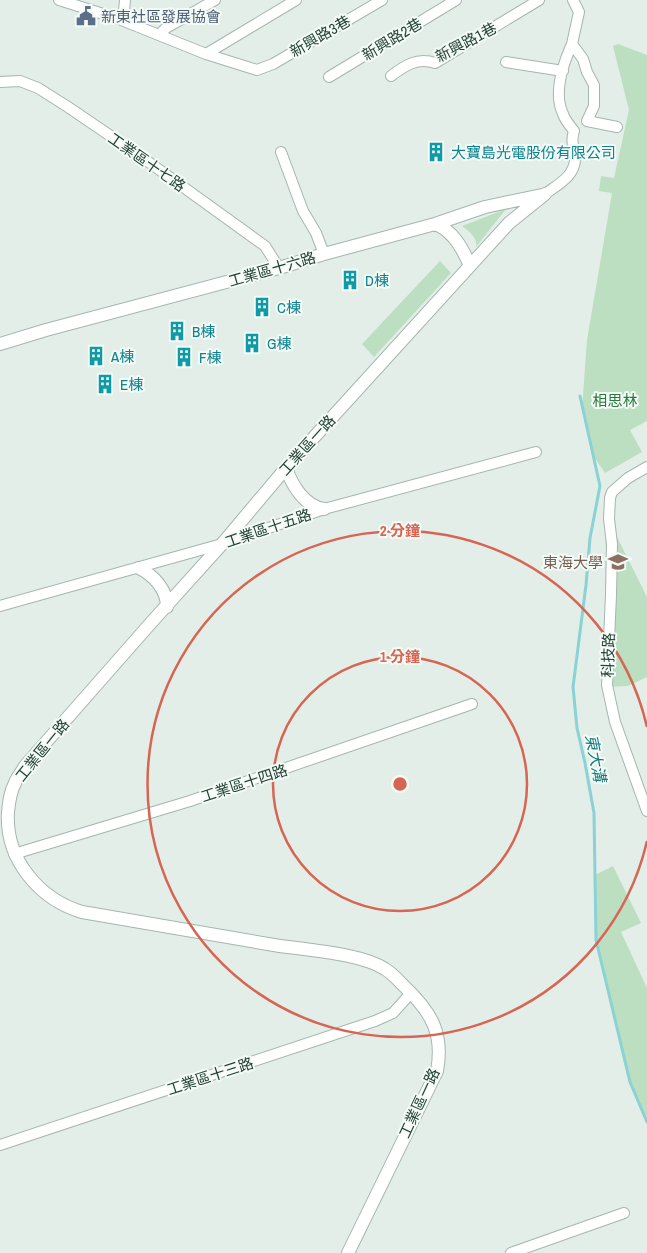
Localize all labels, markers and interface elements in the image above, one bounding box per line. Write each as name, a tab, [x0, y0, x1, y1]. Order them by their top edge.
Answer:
public building icon: 新東社區發展協會	[75, 5, 97, 27]
place label: 新東社區發展協會	[101, 6, 221, 27]
street label: 新興路3巷	[286, 10, 354, 62]
street label: 新興路2巷	[358, 13, 426, 65]
street label: 新興路1巷	[432, 17, 500, 67]
street label: 工業區十七路	[104, 128, 190, 196]
building icon: 大寶島光電股份有限公司	[425, 141, 447, 163]
place label: 大寶島光電股份有限公司	[451, 142, 616, 163]
street label: 工業區十六路	[226, 247, 318, 291]
building icon: D棟	[339, 269, 361, 291]
place label: D棟	[365, 270, 389, 291]
building icon: C棟	[251, 296, 273, 318]
place label: C棟	[277, 297, 301, 318]
building icon: B棟	[166, 320, 188, 342]
place label: B棟	[192, 321, 215, 342]
building icon: G棟	[241, 332, 263, 354]
place label: G棟	[267, 333, 292, 354]
building icon: A棟	[85, 345, 107, 367]
place label: A棟	[110, 346, 134, 367]
building icon: F棟	[173, 346, 195, 368]
place label: F棟	[199, 347, 222, 368]
building icon: E棟	[94, 373, 116, 395]
place label: E棟	[120, 374, 143, 395]
park label: 相思林	[592, 390, 638, 411]
street label: 工業區一路	[274, 410, 340, 480]
street label: 工業區十五路	[222, 503, 314, 553]
text: 2 分鐘	[380, 520, 420, 541]
school or university icon: 東海大學	[607, 551, 629, 573]
place label: 東海大學	[543, 552, 603, 573]
street label: 科技路	[597, 632, 619, 678]
text: 1 分鐘	[380, 646, 420, 667]
street label: 工業區一路	[10, 714, 74, 786]
water label: 東大溝	[581, 732, 612, 786]
street label: 工業區十四路	[198, 759, 290, 807]
centre of rings	[391, 775, 409, 793]
street label: 工業區十三路	[164, 1052, 256, 1100]
street label: 工業區一路	[394, 1065, 444, 1141]

